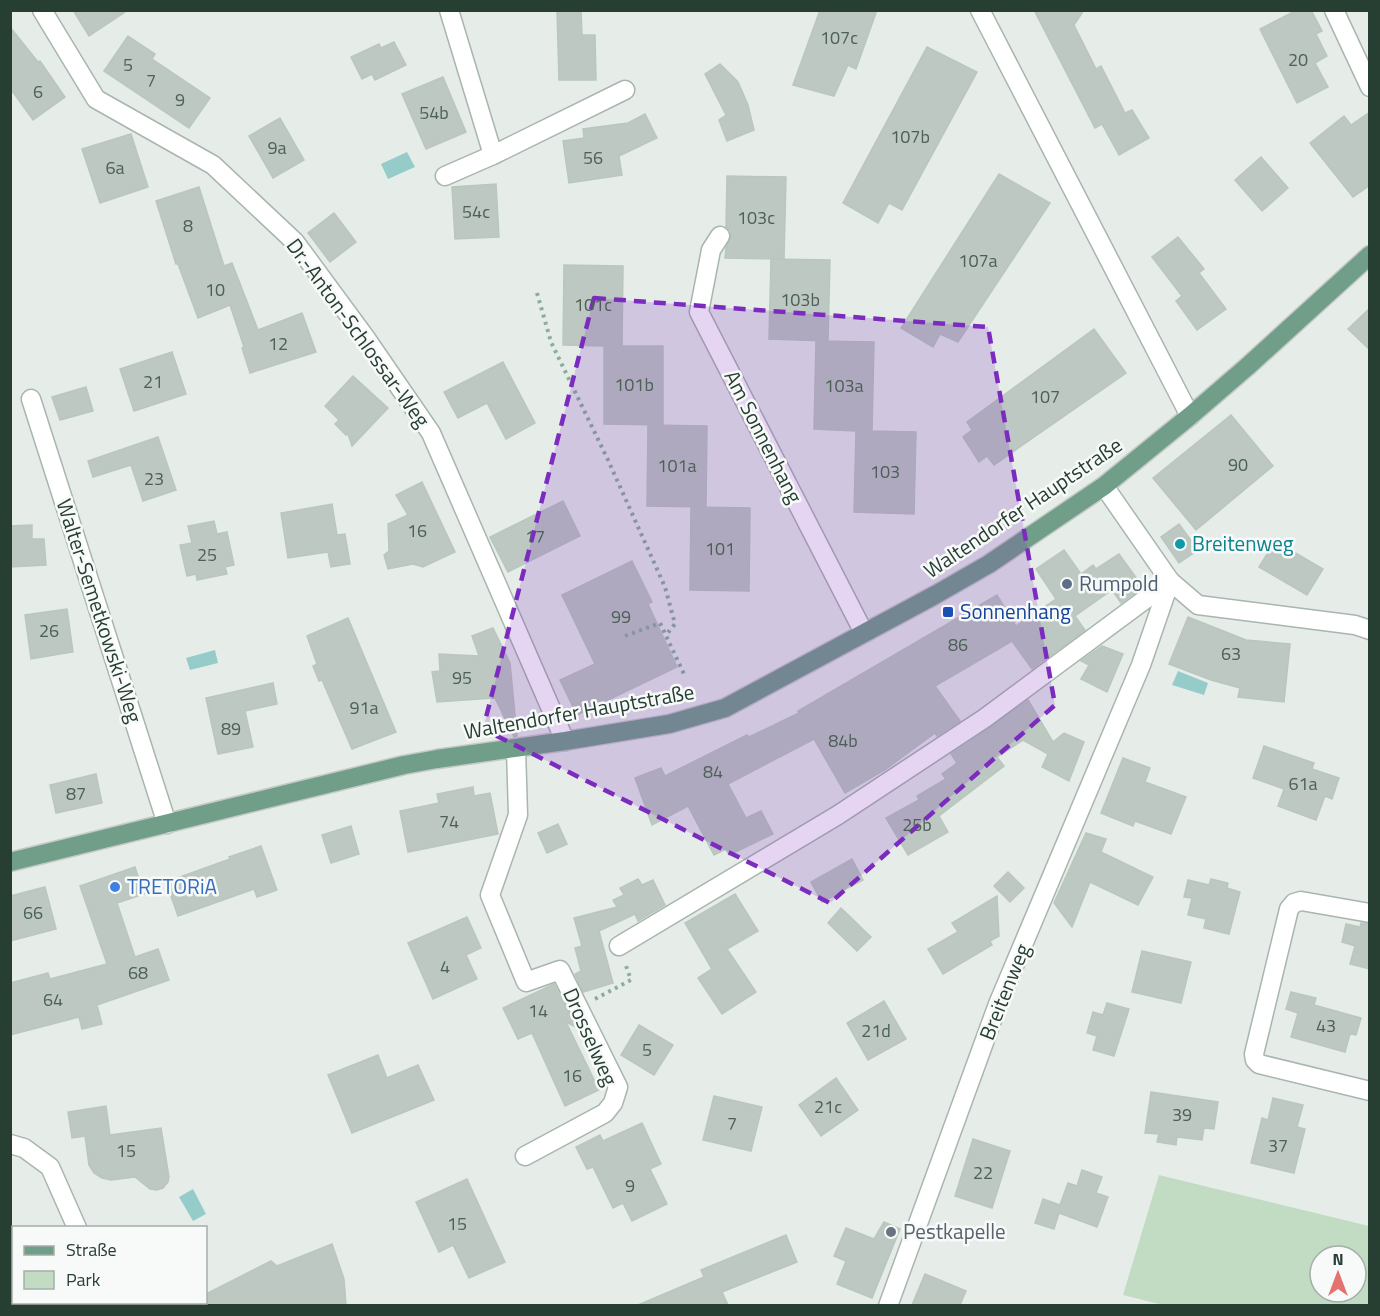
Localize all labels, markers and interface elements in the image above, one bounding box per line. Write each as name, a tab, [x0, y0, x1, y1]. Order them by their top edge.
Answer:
house number: 107c	[820, 24, 858, 51]
house number: 20	[1288, 46, 1308, 73]
house number: 5	[123, 51, 133, 78]
house number: 7	[146, 67, 156, 94]
house number: 6	[33, 78, 43, 105]
house number: 9	[175, 86, 185, 113]
house number: 54b	[419, 99, 449, 126]
house number: 107b	[890, 123, 930, 150]
house number: 9a	[267, 134, 287, 161]
house number: 56	[583, 144, 603, 171]
house number: 6a	[105, 154, 125, 181]
house number: 54c	[462, 198, 490, 225]
house number: 103c	[737, 204, 775, 231]
house number: 8	[183, 212, 193, 239]
street label: Dr.-Anton-Schlossar-Weg	[279, 231, 439, 434]
house number: 107a	[958, 247, 998, 274]
house number: 10	[205, 276, 225, 303]
house number: 103b	[780, 286, 820, 313]
house number: 101c	[574, 291, 612, 318]
house number: 12	[268, 330, 288, 357]
street label: Am Sonnenhang	[717, 364, 811, 509]
house number: 21	[143, 368, 163, 395]
house number: 101b	[614, 371, 654, 398]
house number: 103a	[824, 372, 864, 399]
house number: 107	[1030, 383, 1060, 410]
street label: Waltendorfer Hauptstraße	[917, 429, 1128, 586]
house number: 90	[1228, 451, 1248, 478]
house number: 101a	[657, 452, 697, 479]
house number: 103	[870, 458, 900, 485]
house number: 23	[144, 465, 164, 492]
street label: Walter-Semetkowski-Weg	[49, 495, 151, 727]
house number: 16	[407, 517, 427, 544]
house number: 17	[525, 523, 545, 550]
place label: Breitenweg	[1192, 527, 1294, 559]
house number: 101	[705, 535, 735, 562]
marker: Breitenweg	[1173, 537, 1187, 551]
house number: 25	[197, 541, 217, 568]
place label: Rumpold	[1079, 567, 1159, 599]
marker: Rumpold	[1060, 577, 1074, 591]
place label: Sonnenhang	[960, 595, 1071, 627]
house number: 99	[611, 603, 631, 630]
marker: Sonnenhang	[941, 605, 955, 619]
house number: 26	[39, 617, 59, 644]
house number: 86	[948, 631, 968, 658]
house number: 63	[1221, 640, 1241, 667]
house number: 95	[452, 664, 472, 691]
street label: Waltendorfer Hauptstraße	[461, 675, 697, 747]
house number: 91a	[349, 694, 379, 721]
house number: 89	[221, 715, 241, 742]
house number: 84b	[828, 727, 858, 754]
house number: 84	[703, 758, 723, 785]
house number: 61a	[1288, 770, 1318, 797]
house number: 87	[66, 780, 86, 807]
house number: 74	[439, 808, 459, 835]
house number: 25b	[902, 811, 932, 838]
place label: TRETORiA	[127, 870, 218, 902]
marker: TRETORiA	[108, 880, 122, 894]
house number: 66	[23, 899, 43, 926]
street label: Breitenweg	[970, 938, 1038, 1045]
house number: 4	[440, 953, 450, 980]
house number: 68	[128, 959, 148, 986]
street label: Drosselweg	[555, 983, 627, 1091]
house number: 64	[43, 986, 63, 1013]
house number: 14	[528, 997, 548, 1024]
house number: 43	[1316, 1012, 1336, 1039]
house number: 21d	[861, 1017, 891, 1044]
house number: 5	[642, 1036, 652, 1063]
house number: 16	[562, 1062, 582, 1089]
house number: 21c	[814, 1093, 842, 1120]
house number: 39	[1172, 1101, 1192, 1128]
house number: 7	[727, 1110, 737, 1137]
house number: 37	[1268, 1132, 1288, 1159]
house number: 15	[116, 1137, 136, 1164]
house number: 22	[973, 1159, 993, 1186]
house number: 9	[625, 1172, 635, 1199]
house number: 15	[447, 1210, 467, 1237]
place label: Pestkapelle	[903, 1215, 1006, 1247]
marker: Pestkapelle	[884, 1225, 898, 1239]
legend	[12, 1226, 207, 1304]
text: Straße	[66, 1236, 117, 1263]
north arrow	[1308, 1244, 1368, 1304]
text: N	[1332, 1247, 1344, 1271]
text: Park	[66, 1266, 101, 1293]

